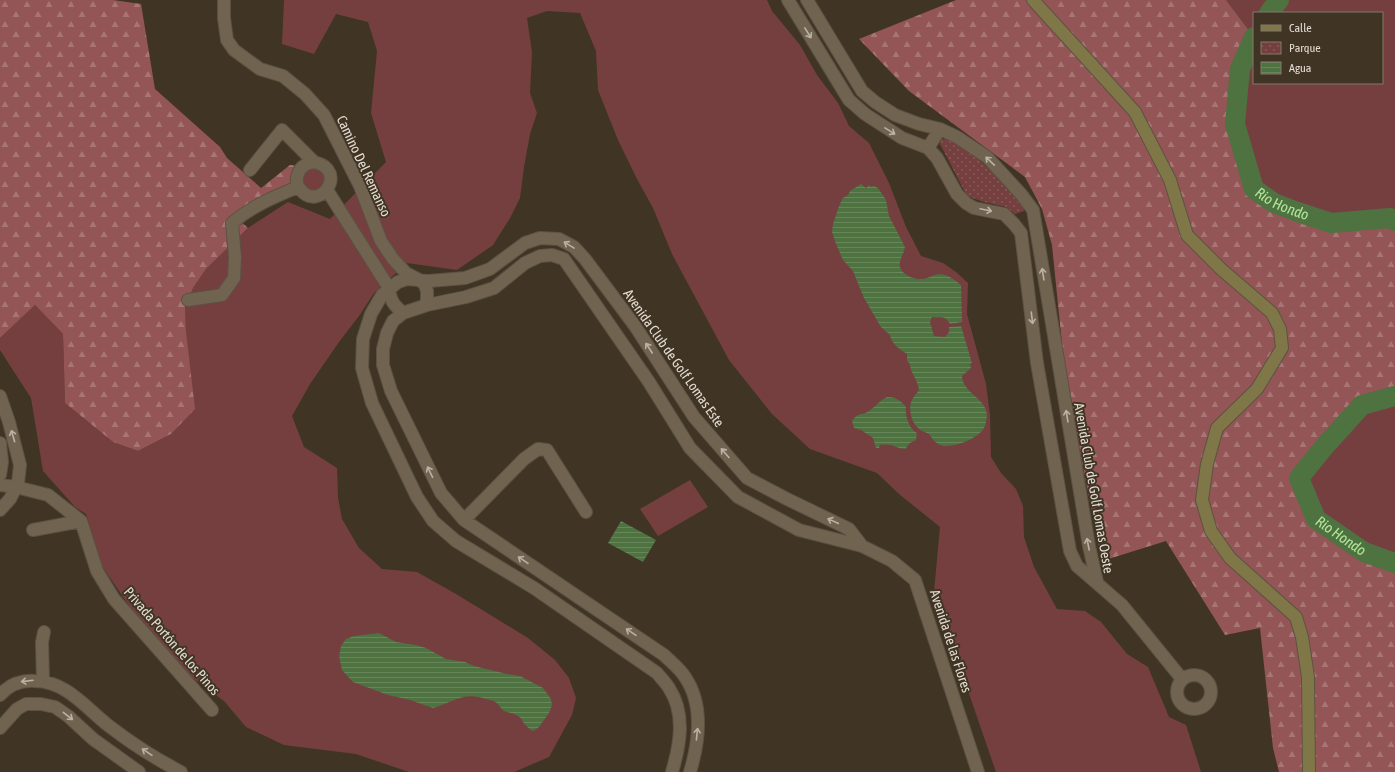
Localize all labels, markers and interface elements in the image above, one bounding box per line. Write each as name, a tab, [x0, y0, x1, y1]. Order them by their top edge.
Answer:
legend	[1253, 12, 1383, 84]
text: Calle	[1289, 21, 1312, 35]
one-way arrow	[804, 27, 812, 38]
text: Parque	[1289, 41, 1321, 55]
text: Agua	[1289, 61, 1311, 75]
street label: Camino Del Remanso	[334, 113, 394, 219]
one-way arrow	[884, 127, 896, 135]
one-way arrow	[985, 156, 995, 166]
water label: Rio Hondo	[1252, 184, 1311, 223]
one-way arrow	[979, 207, 992, 215]
one-way arrow	[564, 241, 575, 250]
one-way arrow	[1039, 268, 1047, 281]
street label: Avenida Club de Golf Lomas Este	[620, 286, 728, 430]
one-way arrow	[1028, 311, 1036, 324]
one-way arrow	[645, 342, 653, 353]
street label: Avenida Club de Golf Lomas Oeste	[1071, 402, 1117, 574]
one-way arrow	[1063, 410, 1071, 423]
one-way arrow	[9, 430, 16, 443]
one-way arrow	[721, 448, 730, 458]
one-way arrow	[426, 466, 433, 478]
water label: Rio Hondo	[1313, 512, 1369, 559]
one-way arrow	[827, 517, 839, 524]
one-way arrow	[1084, 538, 1092, 551]
one-way arrow	[518, 556, 529, 564]
street label: Privada Portón de los Pinos	[121, 584, 223, 698]
street label: Avenida de las Flores	[927, 588, 975, 694]
one-way arrow	[626, 628, 637, 636]
one-way arrow	[21, 677, 34, 685]
one-way arrow	[62, 712, 73, 721]
one-way arrow	[693, 728, 701, 741]
one-way arrow	[142, 748, 153, 756]

